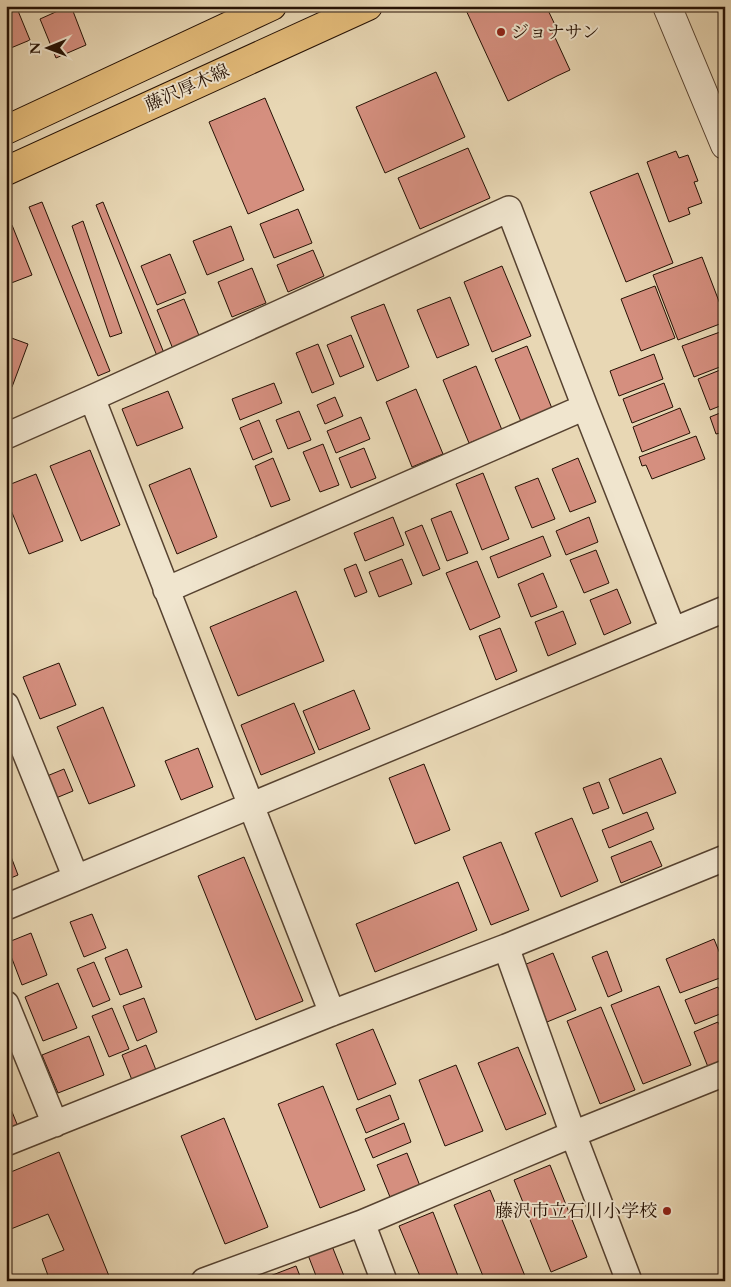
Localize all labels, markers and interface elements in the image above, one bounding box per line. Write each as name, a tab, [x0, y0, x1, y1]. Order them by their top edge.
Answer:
place label: ジョナサン	[511, 20, 600, 45]
north arrow	[22, 22, 72, 72]
marker: ジョナサン	[495, 26, 507, 38]
text: N	[26, 42, 45, 54]
street label: 藤沢厚木線	[141, 58, 233, 118]
place label: 藤沢市立石川小学校	[495, 1199, 657, 1224]
marker: 藤沢市立石川小学校	[661, 1205, 673, 1217]

